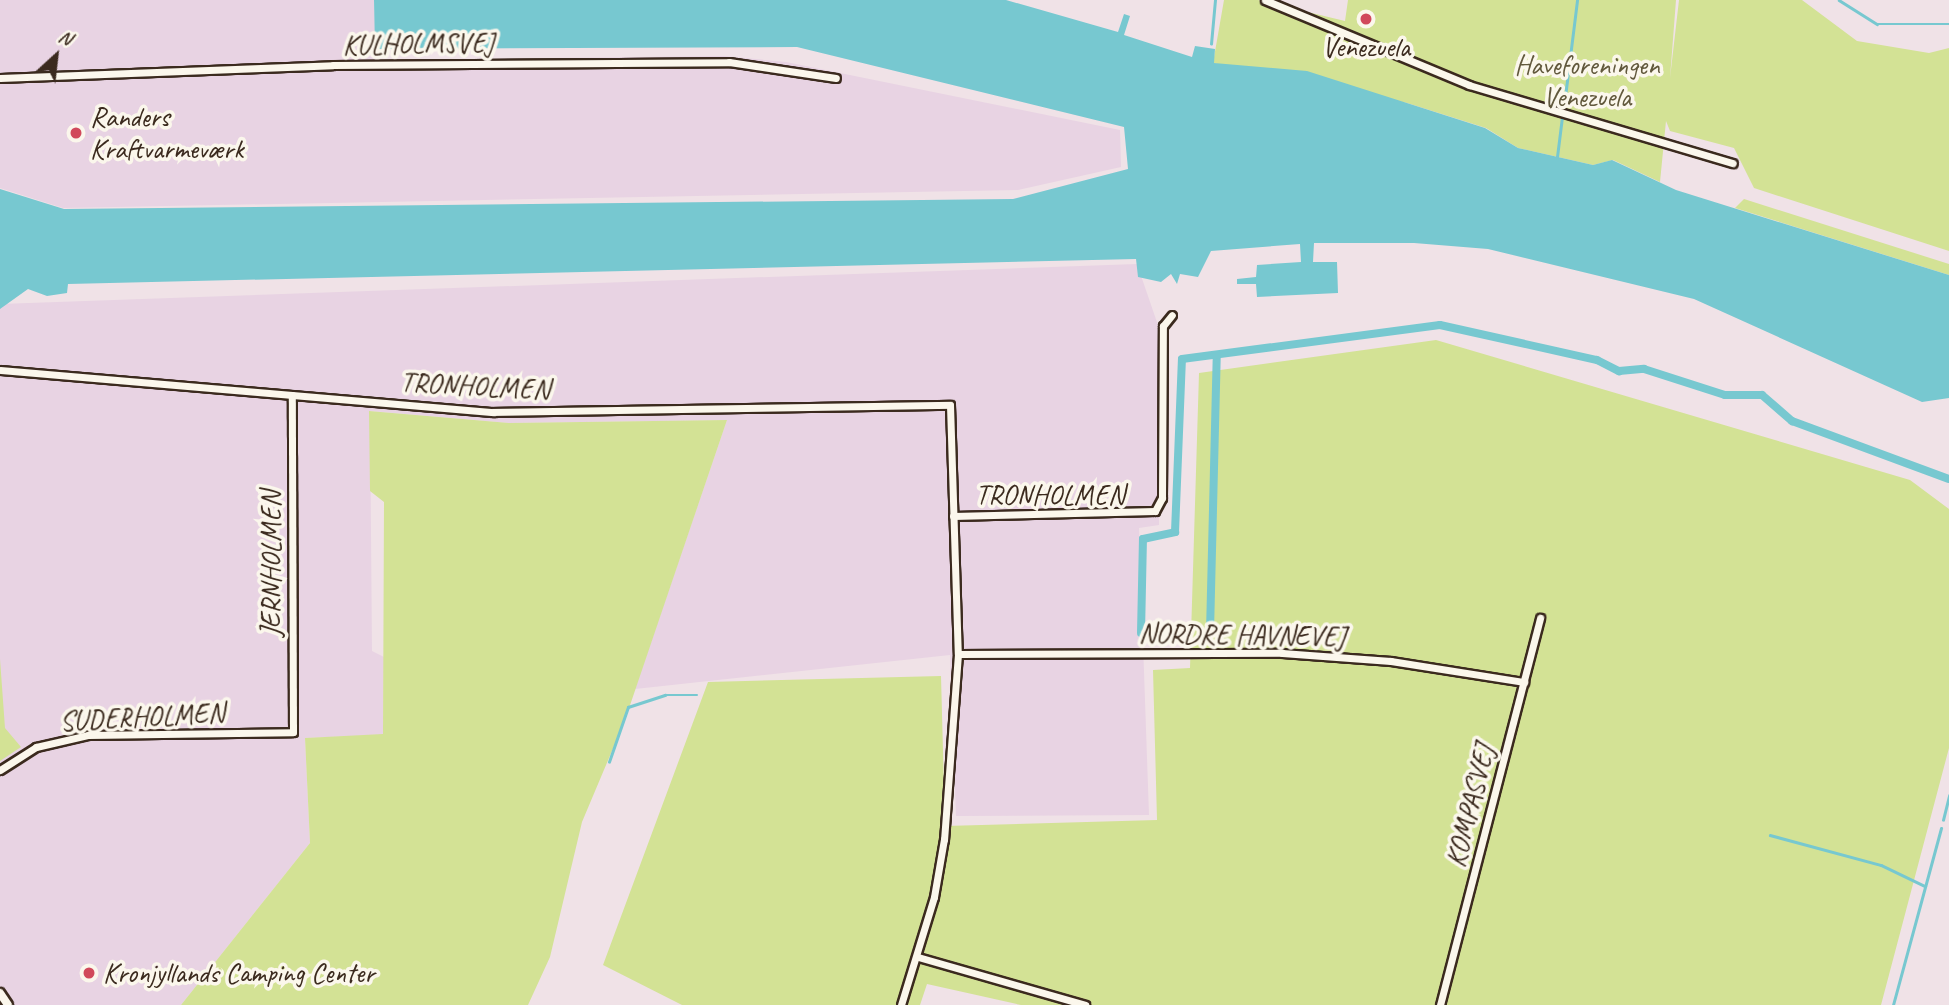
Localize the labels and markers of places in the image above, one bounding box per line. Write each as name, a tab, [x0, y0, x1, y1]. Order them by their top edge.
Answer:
marker: Venezuela	[1358, 11, 1374, 27]
place label: Venezuela	[1322, 30, 1410, 64]
place label: Randers Kraftvarmeværk	[90, 100, 243, 166]
marker: Randers Kraftvarmeværk	[68, 125, 84, 141]
place label: Kronjyllands Camping Center	[103, 956, 375, 990]
marker: Kronjyllands Camping Center	[81, 965, 97, 981]

